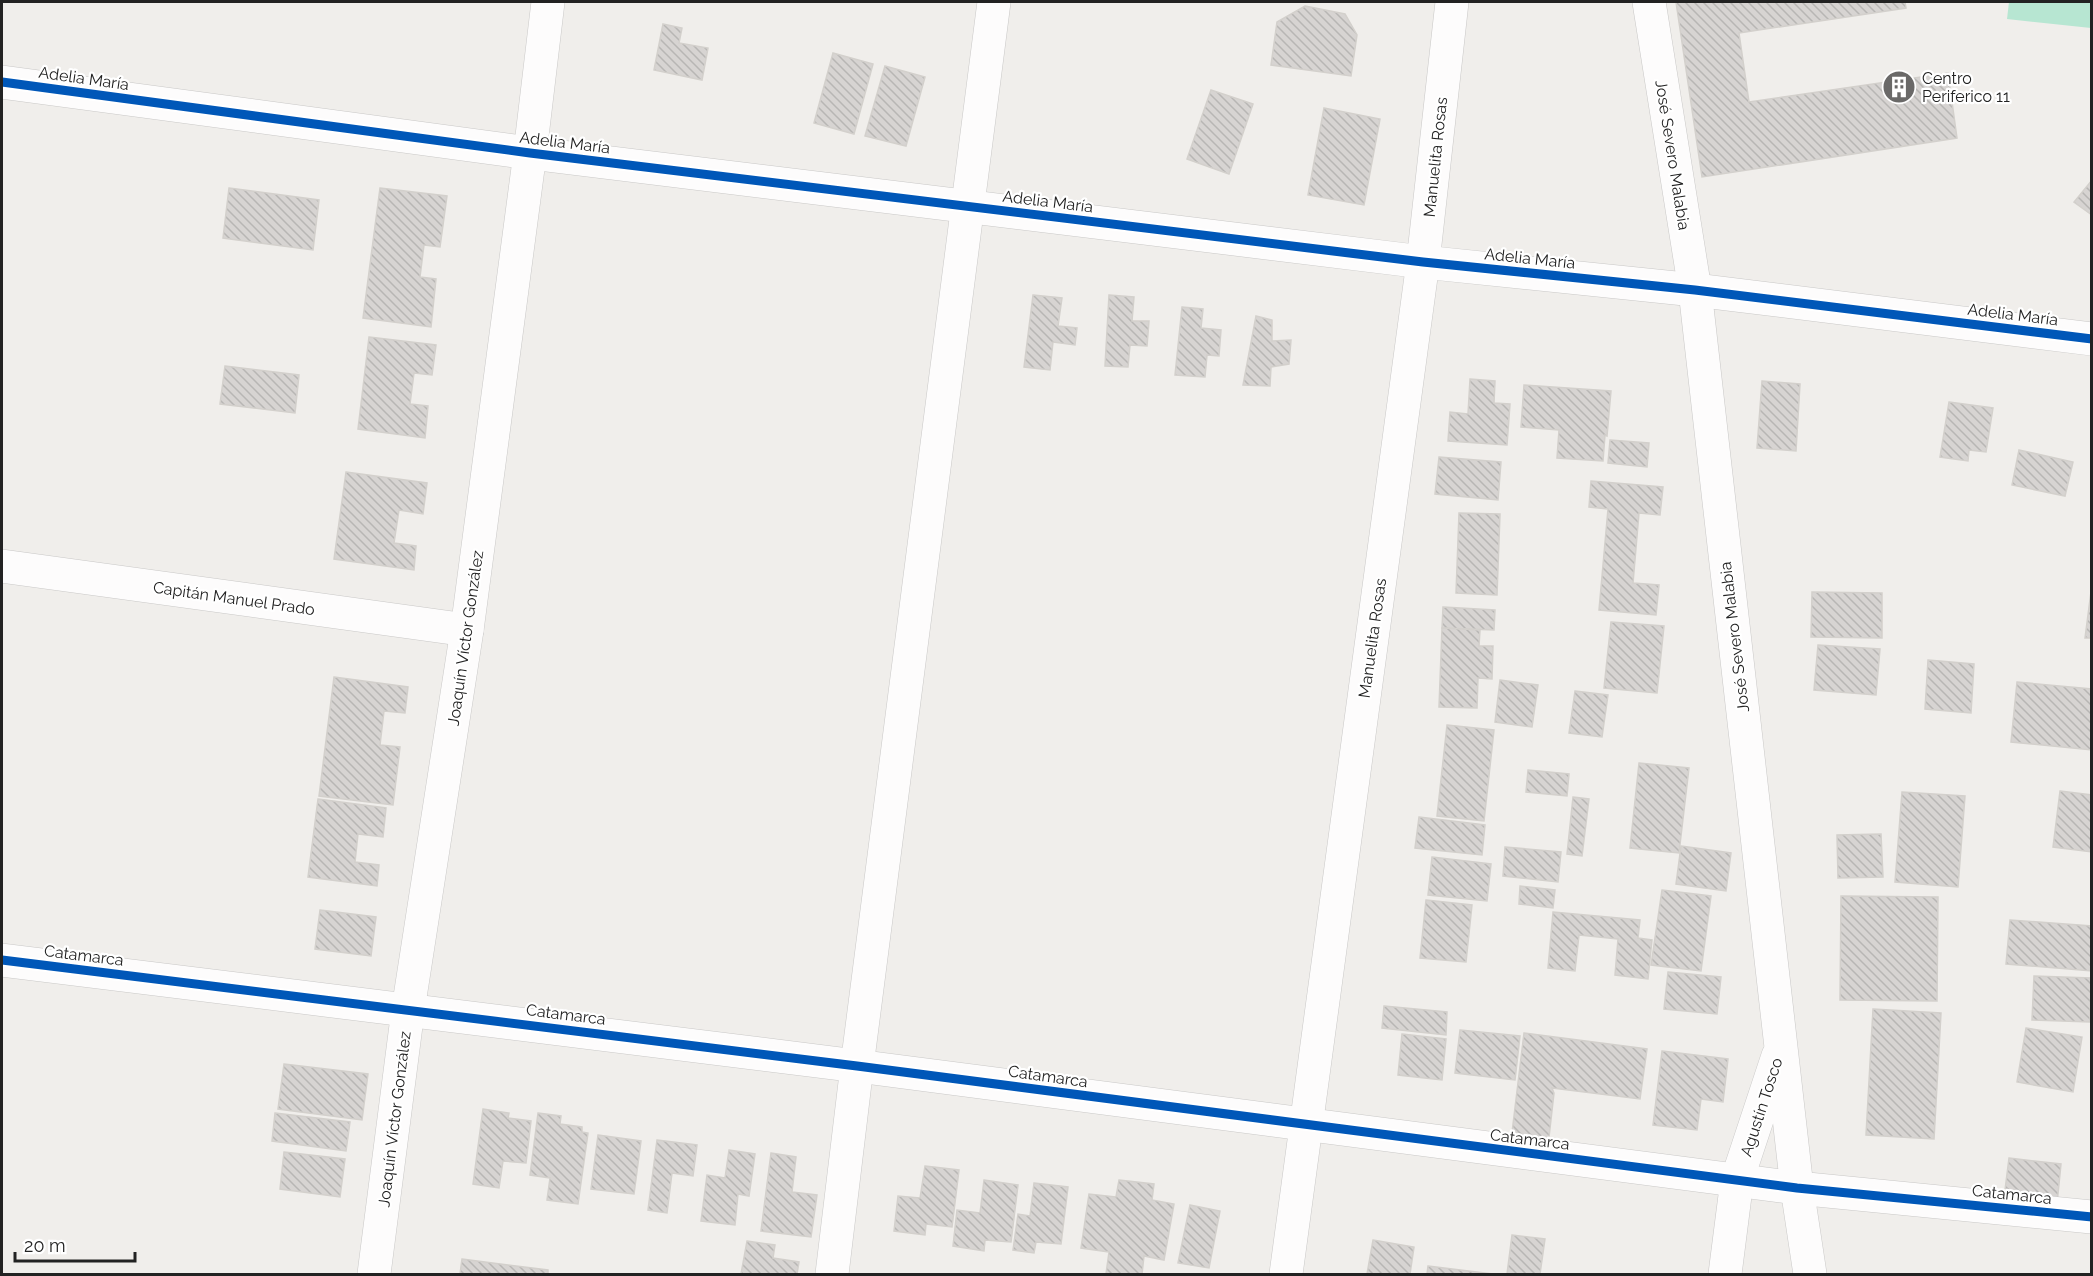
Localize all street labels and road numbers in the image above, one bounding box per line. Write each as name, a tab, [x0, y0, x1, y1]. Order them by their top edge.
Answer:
street label: Adelia María	[38, 63, 130, 94]
street label: José Severo Malabia	[1651, 79, 1694, 231]
street label: Manuelita Rosas	[1420, 96, 1451, 218]
street label: Adelia María	[519, 128, 611, 157]
street label: Adelia María	[1002, 187, 1094, 216]
street label: Adelia María	[1484, 244, 1576, 273]
street label: Adelia María	[1967, 300, 2059, 329]
street label: Joaquín Víctor González	[444, 549, 487, 727]
street label: José Severo Malabia	[1716, 561, 1753, 713]
street label: Manuelita Rosas	[1355, 577, 1390, 699]
street label: Capitán Manuel Prado	[152, 578, 316, 619]
street label: Catamarca	[43, 941, 125, 970]
street label: Catamarca	[525, 1000, 607, 1029]
street label: Joaquín Víctor González	[374, 1030, 415, 1208]
street label: Agustín Tosco	[1737, 1055, 1786, 1159]
street label: Catamarca	[1007, 1062, 1089, 1091]
street label: Catamarca	[1489, 1125, 1571, 1154]
street label: Catamarca	[1971, 1181, 2053, 1208]

